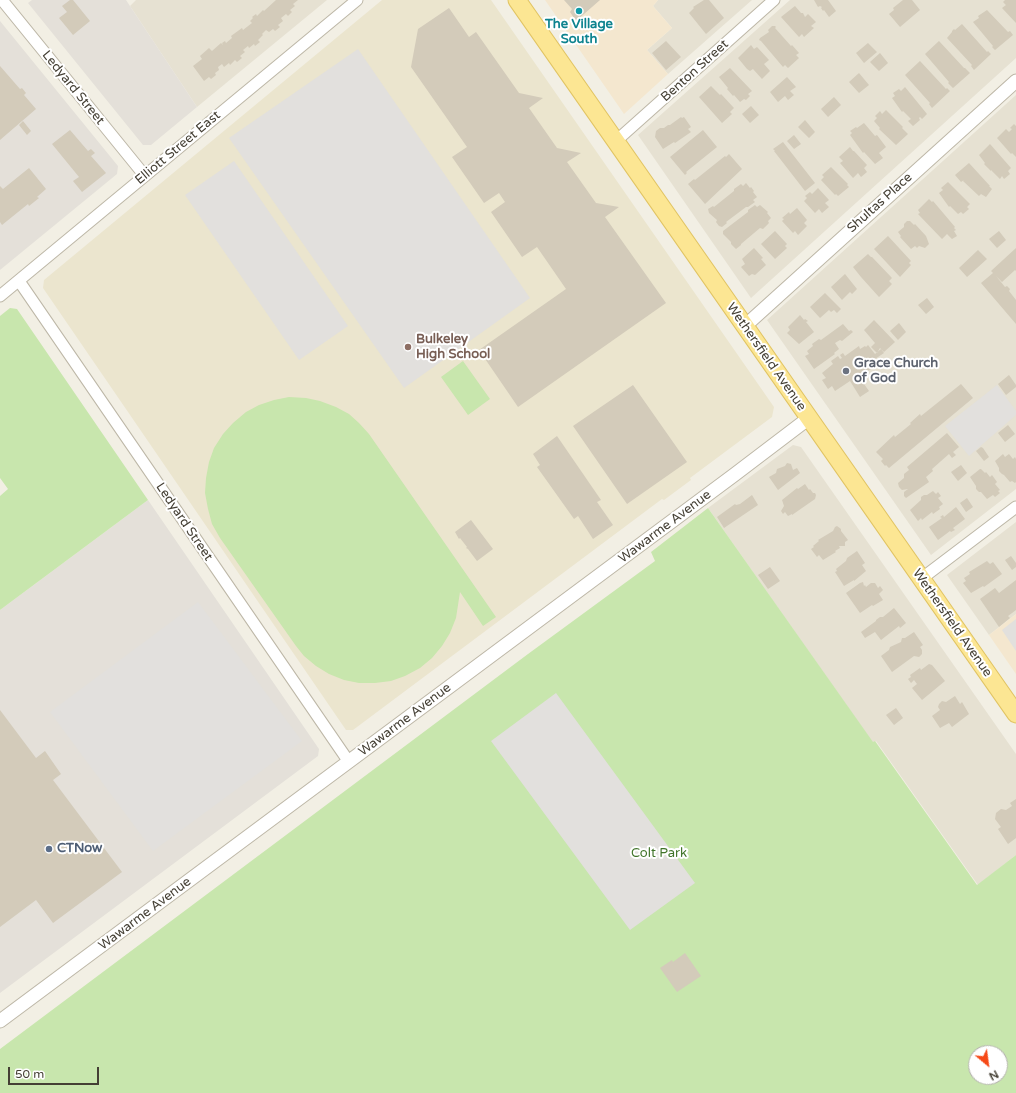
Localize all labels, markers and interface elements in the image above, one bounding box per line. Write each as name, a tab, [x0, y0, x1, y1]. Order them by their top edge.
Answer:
marker: The Village South	[574, 6, 584, 16]
place label: The Village South	[545, 17, 613, 48]
street label: Benton Street	[658, 37, 732, 105]
street label: Ledyard Street	[38, 48, 108, 128]
street label: Elliott Street East	[132, 108, 224, 188]
street label: Shultas Place	[844, 170, 916, 236]
street label: Wethersfield Avenue	[723, 300, 809, 414]
place label: Bulkeley High School	[416, 332, 490, 363]
marker: Bulkeley High School	[403, 342, 413, 352]
place label: Grace Church of God	[854, 356, 938, 387]
marker: Grace Church of God	[841, 366, 851, 376]
street label: Ledyard Street	[152, 480, 216, 564]
street label: Wawarme Avenue	[616, 487, 714, 567]
street label: Wethersfield Avenue	[909, 566, 995, 680]
street label: Wawarme Avenue	[356, 680, 454, 760]
place label: CTNow	[57, 841, 102, 857]
marker: CTNow	[44, 844, 54, 854]
park label: Colt Park	[631, 846, 687, 862]
street label: Wawarme Avenue	[96, 874, 194, 954]
north arrow	[968, 1045, 1008, 1085]
scale bar	[10, 1059, 101, 1085]
text: 50 m	[15, 1067, 44, 1081]
text: N	[987, 1067, 1001, 1083]

